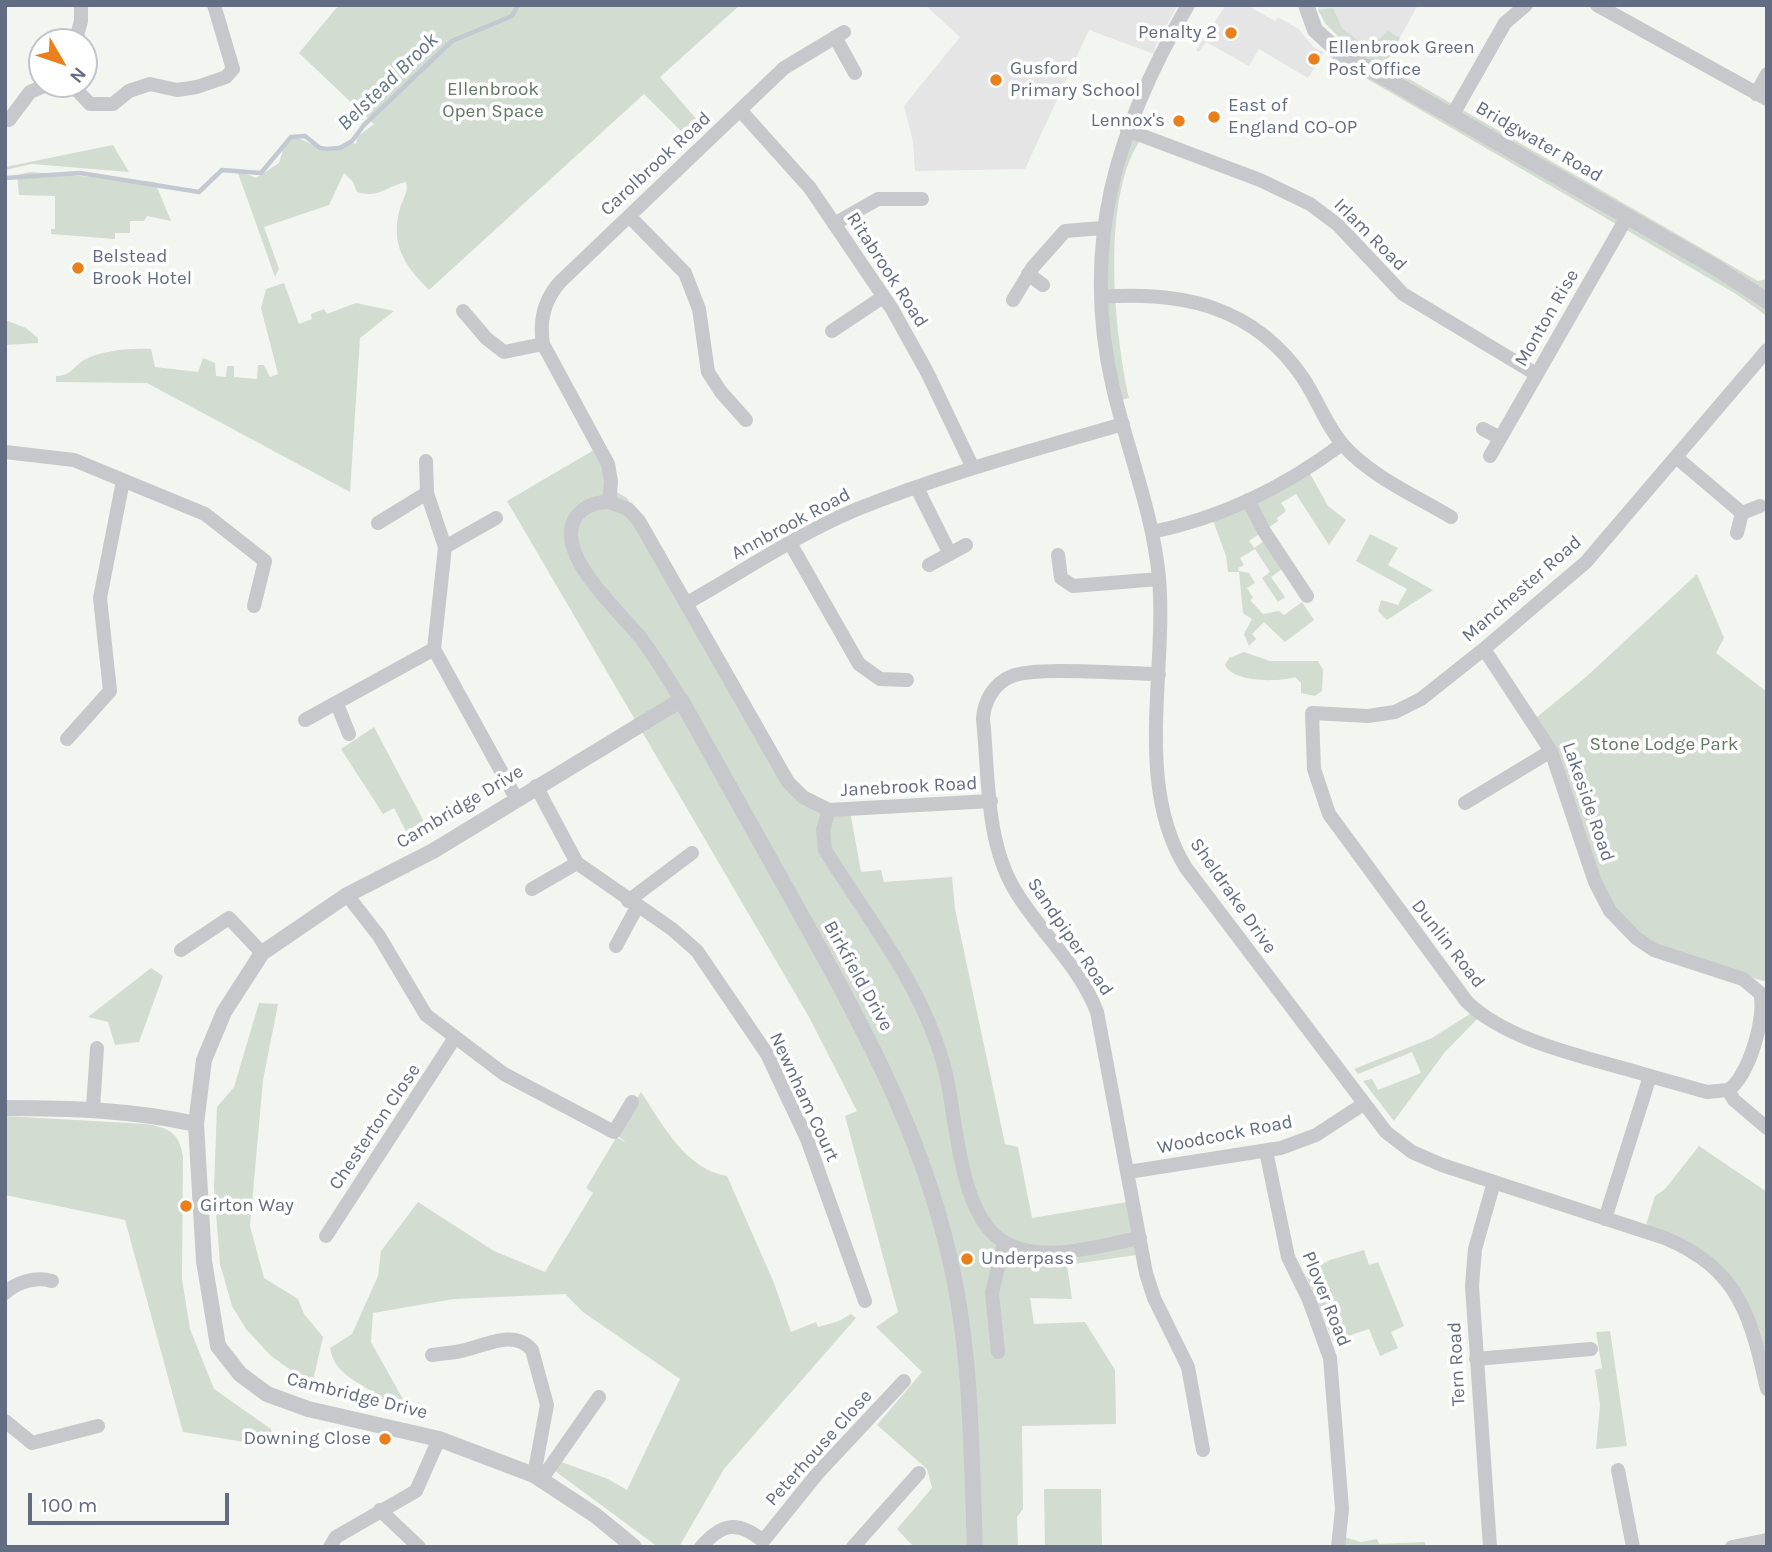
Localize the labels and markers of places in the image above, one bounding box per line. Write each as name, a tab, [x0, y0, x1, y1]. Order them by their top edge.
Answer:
place label: Penalty 2	[1138, 22, 1217, 44]
marker: Penalty 2	[1223, 25, 1239, 41]
place label: Ellenbrook Green Post Office	[1328, 37, 1475, 81]
marker: Ellenbrook Green Post Office	[1306, 51, 1322, 67]
place label: Gusford Primary School	[1010, 58, 1140, 102]
marker: Gusford Primary School	[988, 72, 1004, 88]
place label: East of England CO-OP	[1228, 95, 1357, 139]
marker: East of England CO-OP	[1206, 109, 1222, 125]
place label: Lennox's	[1091, 110, 1165, 132]
marker: Lennox's	[1171, 113, 1187, 129]
place label: Belstead Brook Hotel	[92, 246, 192, 290]
marker: Belstead Brook Hotel	[70, 260, 86, 276]
place label: Girton Way	[200, 1195, 294, 1217]
marker: Girton Way	[178, 1198, 194, 1214]
place label: Underpass	[981, 1248, 1074, 1270]
marker: Underpass	[959, 1251, 975, 1267]
place label: Downing Close	[243, 1428, 371, 1450]
marker: Downing Close	[377, 1431, 393, 1447]

